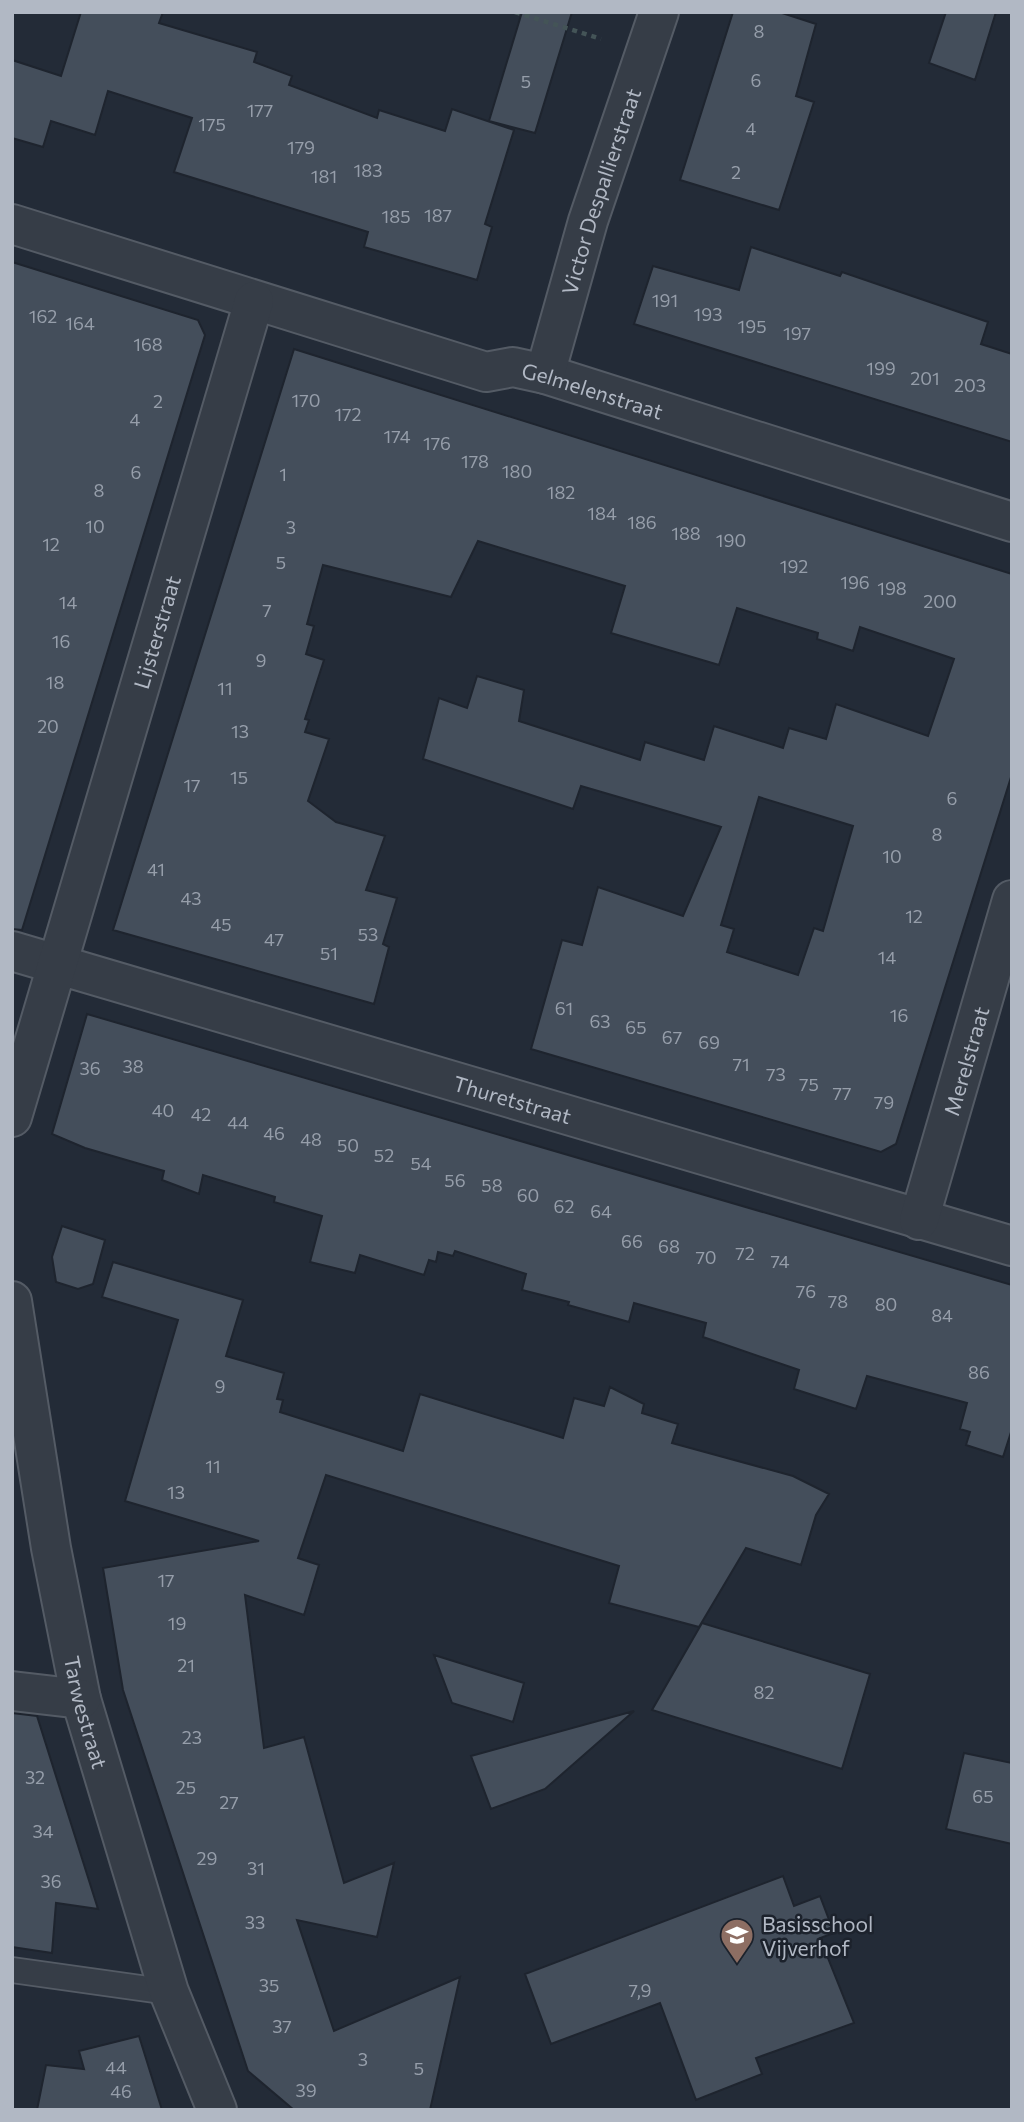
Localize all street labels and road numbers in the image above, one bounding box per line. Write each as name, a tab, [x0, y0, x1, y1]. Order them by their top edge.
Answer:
street label: Victor Despallierstraat	[556, 85, 645, 297]
street label: Gelmelenstraat	[520, 357, 667, 423]
street label: Lijsterstraat	[127, 572, 184, 691]
street label: Merelstraat	[938, 1003, 993, 1118]
street label: Thuretstraat	[451, 1069, 575, 1128]
street label: Tarwestraat	[60, 1654, 114, 1771]

